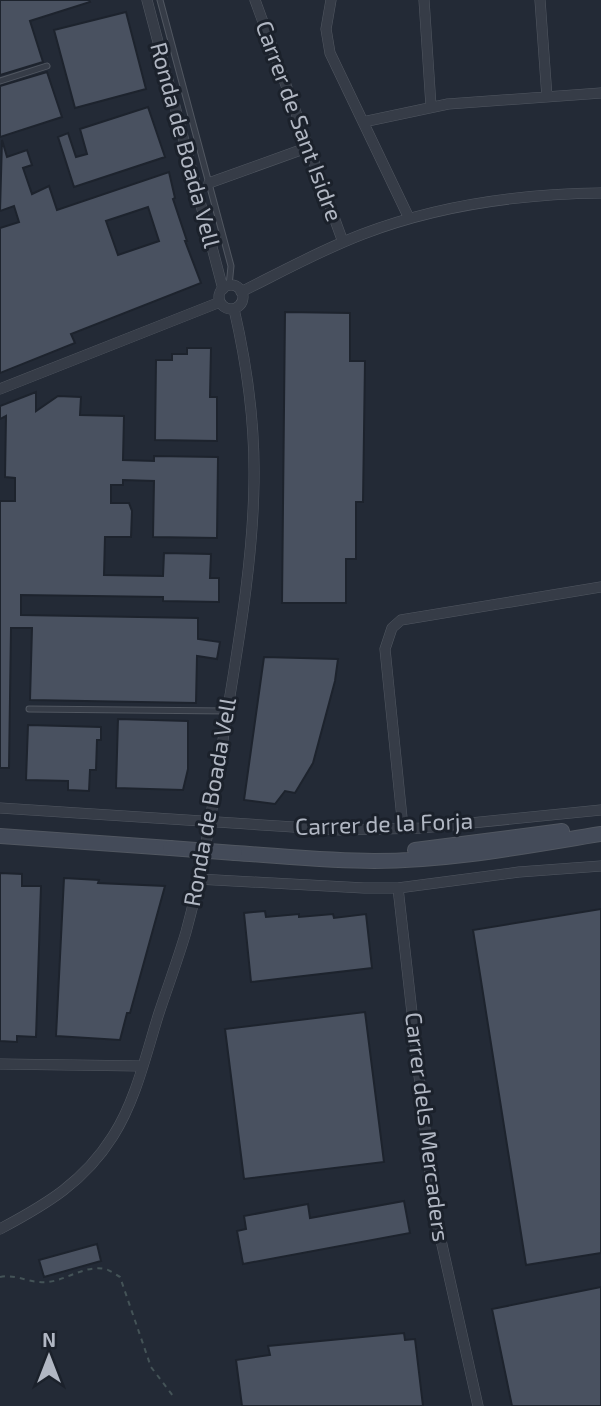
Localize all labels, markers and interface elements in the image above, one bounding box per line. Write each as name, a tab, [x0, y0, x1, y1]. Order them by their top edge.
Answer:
street label: Carrer de Sant Isidre	[251, 17, 349, 225]
street label: Ronda de Boada Vell	[145, 39, 227, 251]
street label: Ronda de Boada Vell	[177, 695, 241, 908]
street label: Carrer de la Forja	[295, 806, 473, 840]
street label: Carrer dels Mercaders	[400, 1011, 456, 1243]
north arrow	[14, 1322, 84, 1392]
text: N	[42, 1328, 56, 1351]

